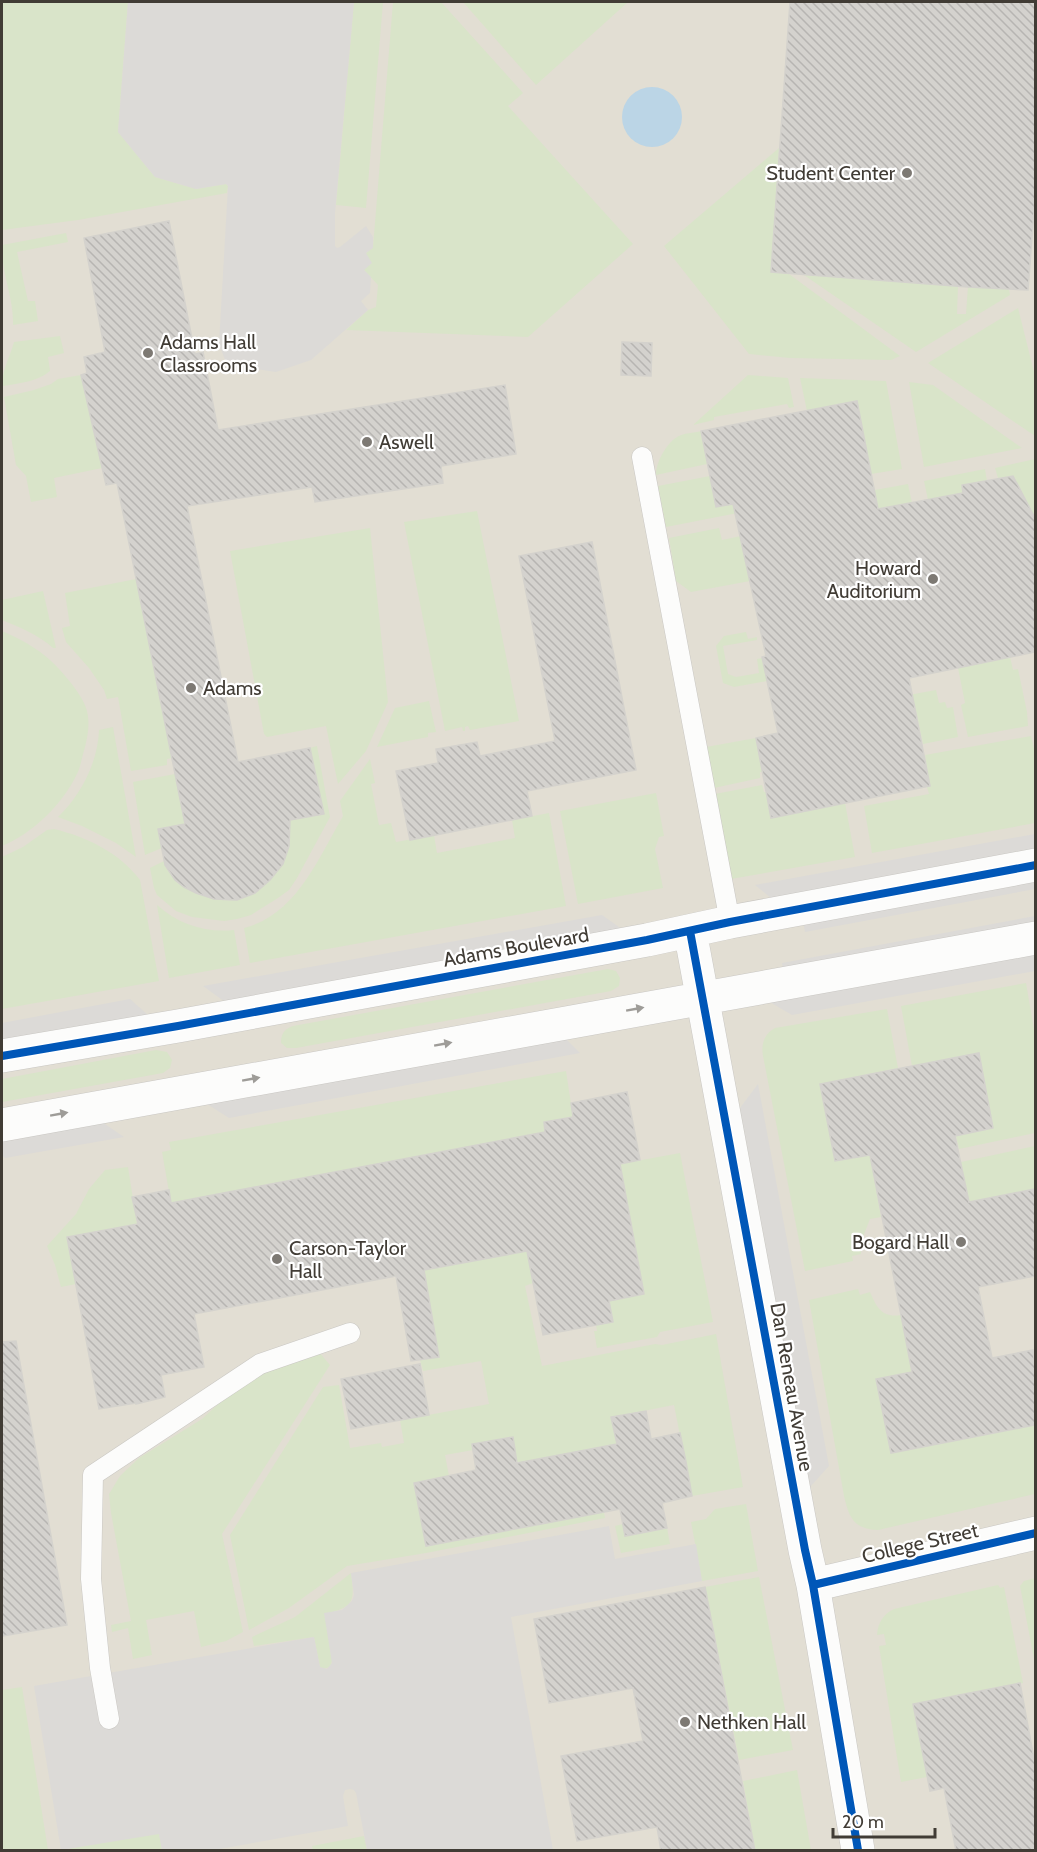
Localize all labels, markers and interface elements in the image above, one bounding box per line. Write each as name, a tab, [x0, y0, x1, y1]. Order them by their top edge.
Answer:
place label: Student Center	[766, 161, 896, 185]
marker: Student Center	[900, 166, 914, 180]
place label: Adams Hall Classrooms	[160, 330, 257, 377]
marker: Adams Hall Classrooms	[141, 346, 155, 360]
place label: Aswell	[379, 430, 434, 454]
marker: Aswell	[360, 435, 374, 449]
place label: Howard Auditorium	[827, 556, 921, 603]
marker: Howard Auditorium	[926, 572, 940, 586]
place label: Adams	[203, 676, 262, 700]
marker: Adams	[184, 681, 198, 695]
street label: Adams Boulevard	[441, 922, 591, 972]
one-way arrow	[625, 1005, 644, 1014]
one-way arrow	[433, 1039, 452, 1048]
one-way arrow	[242, 1074, 261, 1083]
one-way arrow	[50, 1109, 69, 1118]
place label: Bogard Hall	[852, 1230, 949, 1254]
marker: Bogard Hall	[954, 1235, 968, 1249]
place label: Carson-Taylor Hall	[289, 1236, 407, 1283]
marker: Carson-Taylor Hall	[270, 1252, 284, 1266]
street label: Dan Reneau Avenue	[765, 1301, 819, 1473]
street label: College Street	[859, 1518, 981, 1568]
place label: Nethken Hall	[697, 1710, 806, 1734]
marker: Nethken Hall	[678, 1715, 692, 1729]
scale bar	[833, 1801, 935, 1839]
text: 20 m	[842, 1811, 884, 1833]

